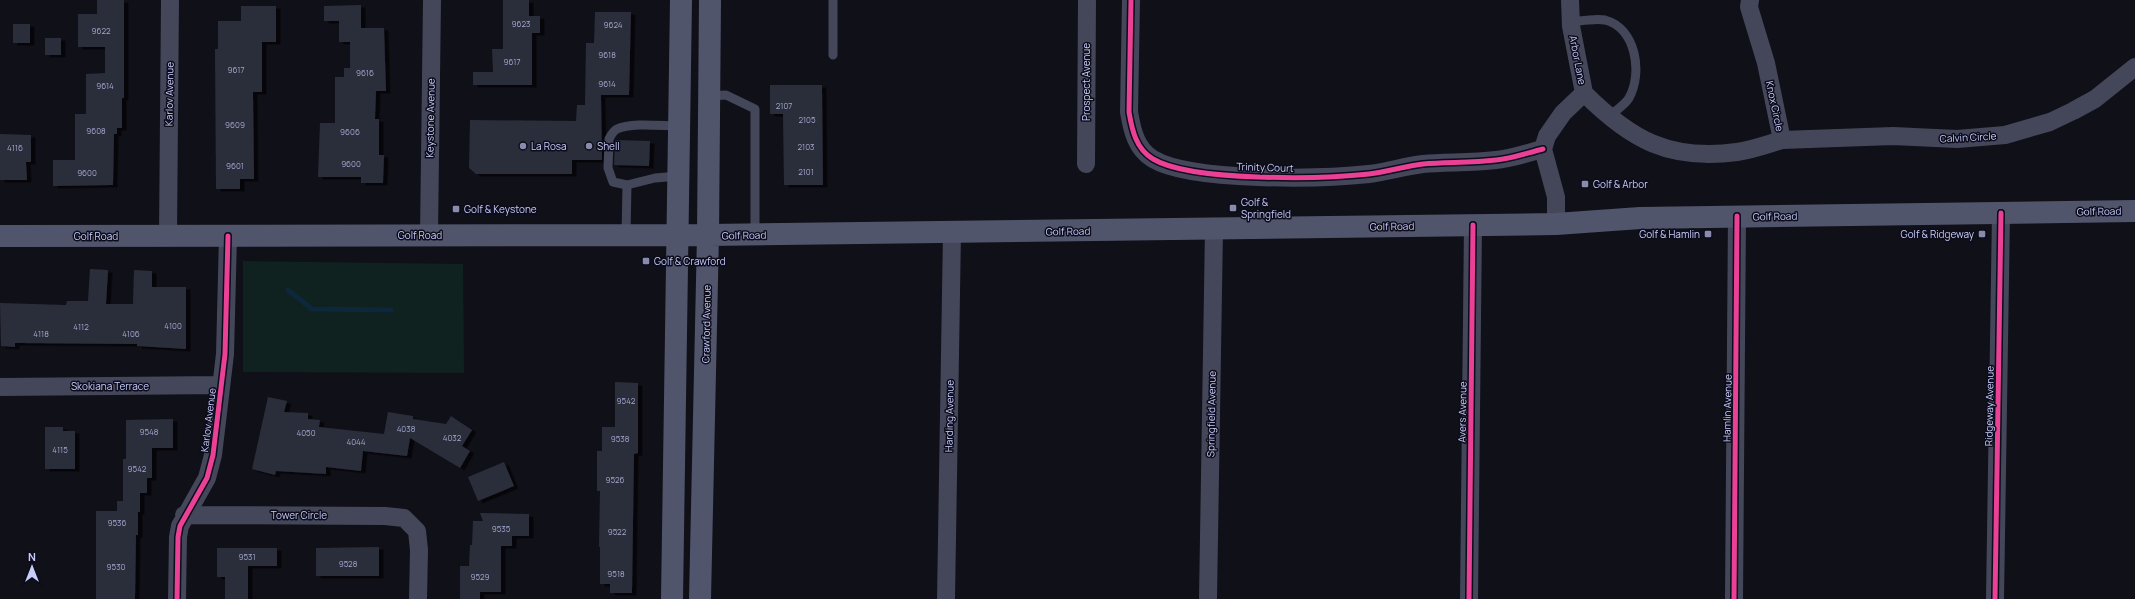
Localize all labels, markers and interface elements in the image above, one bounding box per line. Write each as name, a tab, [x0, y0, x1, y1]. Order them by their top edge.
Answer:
house number: 9623	[512, 18, 530, 29]
house number: 9624	[603, 19, 623, 30]
house number: 9622	[91, 25, 111, 36]
street label: Arbor Lane	[1566, 34, 1590, 86]
street label: Prospect Avenue	[1079, 43, 1093, 121]
house number: 9618	[598, 49, 616, 60]
house number: 9617	[504, 56, 520, 67]
street label: Karlov Avenue	[161, 62, 177, 126]
house number: 9617	[228, 64, 244, 75]
house number: 9616	[356, 67, 374, 78]
street label: Keystone Avenue	[422, 78, 438, 158]
house number: 9614	[598, 78, 616, 89]
street label: Knox Circle	[1763, 79, 1787, 133]
house number: 9614	[96, 80, 114, 91]
house number: 2107	[776, 100, 792, 111]
house number: 2105	[798, 114, 816, 125]
house number: 9609	[225, 119, 245, 130]
house number: 9608	[86, 125, 106, 136]
house number: 9606	[340, 126, 360, 137]
street label: Calvin Circle	[1939, 129, 1997, 145]
place label: La Rosa	[531, 139, 567, 153]
place label: Shell	[597, 139, 620, 153]
marker: La Rosa	[518, 141, 528, 151]
marker: Shell	[584, 141, 594, 151]
house number: 2103	[798, 141, 814, 152]
house number: 4116	[7, 142, 23, 153]
house number: 9600	[341, 158, 361, 169]
street label: Trinity Court	[1236, 159, 1294, 175]
house number: 9601	[226, 160, 244, 171]
house number: 2101	[798, 166, 814, 177]
house number: 9600	[77, 167, 97, 178]
place label: Golf & Arbor	[1593, 177, 1648, 191]
marker: Golf & Arbor	[1580, 179, 1590, 189]
place label: Golf & Springfield	[1241, 195, 1291, 221]
place label: Golf & Keystone	[464, 202, 537, 216]
marker: Golf & Springfield	[1228, 203, 1238, 213]
marker: Golf & Keystone	[451, 204, 461, 214]
street label: Golf Road	[2077, 204, 2121, 218]
street label: Golf Road	[1753, 209, 1797, 223]
street label: Golf Road	[1370, 219, 1414, 233]
street label: Golf Road	[1046, 224, 1090, 238]
place label: Golf & Hamlin	[1639, 227, 1700, 241]
place label: Golf & Ridgeway	[1901, 227, 1975, 241]
street label: Golf Road	[398, 228, 442, 242]
street label: Golf Road	[722, 228, 766, 242]
street label: Golf Road	[74, 229, 118, 243]
marker: Golf & Hamlin	[1703, 229, 1713, 239]
marker: Golf & Ridgeway	[1977, 229, 1987, 239]
place label: Golf & Crawford	[654, 254, 726, 268]
marker: Golf & Crawford	[641, 256, 651, 266]
street label: Crawford Avenue	[698, 284, 714, 363]
house number: 4100	[164, 320, 182, 331]
house number: 4112	[73, 321, 89, 332]
house number: 4118	[33, 328, 49, 339]
house number: 4106	[122, 328, 140, 339]
street label: Ridgeway Avenue	[1981, 366, 1997, 446]
street label: Springfield Avenue	[1203, 371, 1219, 457]
street label: Hamlin Avenue	[1719, 374, 1735, 442]
street label: Skokiana Terrace	[71, 379, 149, 393]
street label: Harding Avenue	[941, 380, 957, 452]
street label: Avers Avenue	[1454, 381, 1470, 443]
street label: Karlov Avenue	[197, 387, 219, 453]
house number: 9542	[617, 395, 636, 406]
house number: 4038	[397, 423, 416, 434]
house number: 9548	[140, 426, 159, 437]
house number: 4050	[296, 427, 316, 438]
house number: 4032	[443, 432, 462, 443]
house number: 9538	[611, 433, 630, 444]
house number: 4044	[346, 436, 366, 447]
house number: 4115	[52, 444, 68, 455]
house number: 9542	[128, 463, 147, 474]
house number: 9526	[606, 474, 624, 485]
street label: Tower Circle	[271, 508, 327, 522]
house number: 9536	[108, 517, 127, 528]
house number: 9535	[492, 523, 511, 534]
house number: 9522	[608, 526, 627, 537]
north arrow	[12, 547, 52, 587]
text: N	[28, 549, 36, 564]
house number: 9531	[238, 551, 256, 562]
house number: 9528	[339, 558, 358, 569]
house number: 9530	[107, 561, 126, 572]
house number: 9518	[607, 568, 625, 579]
house number: 9529	[471, 571, 489, 582]

